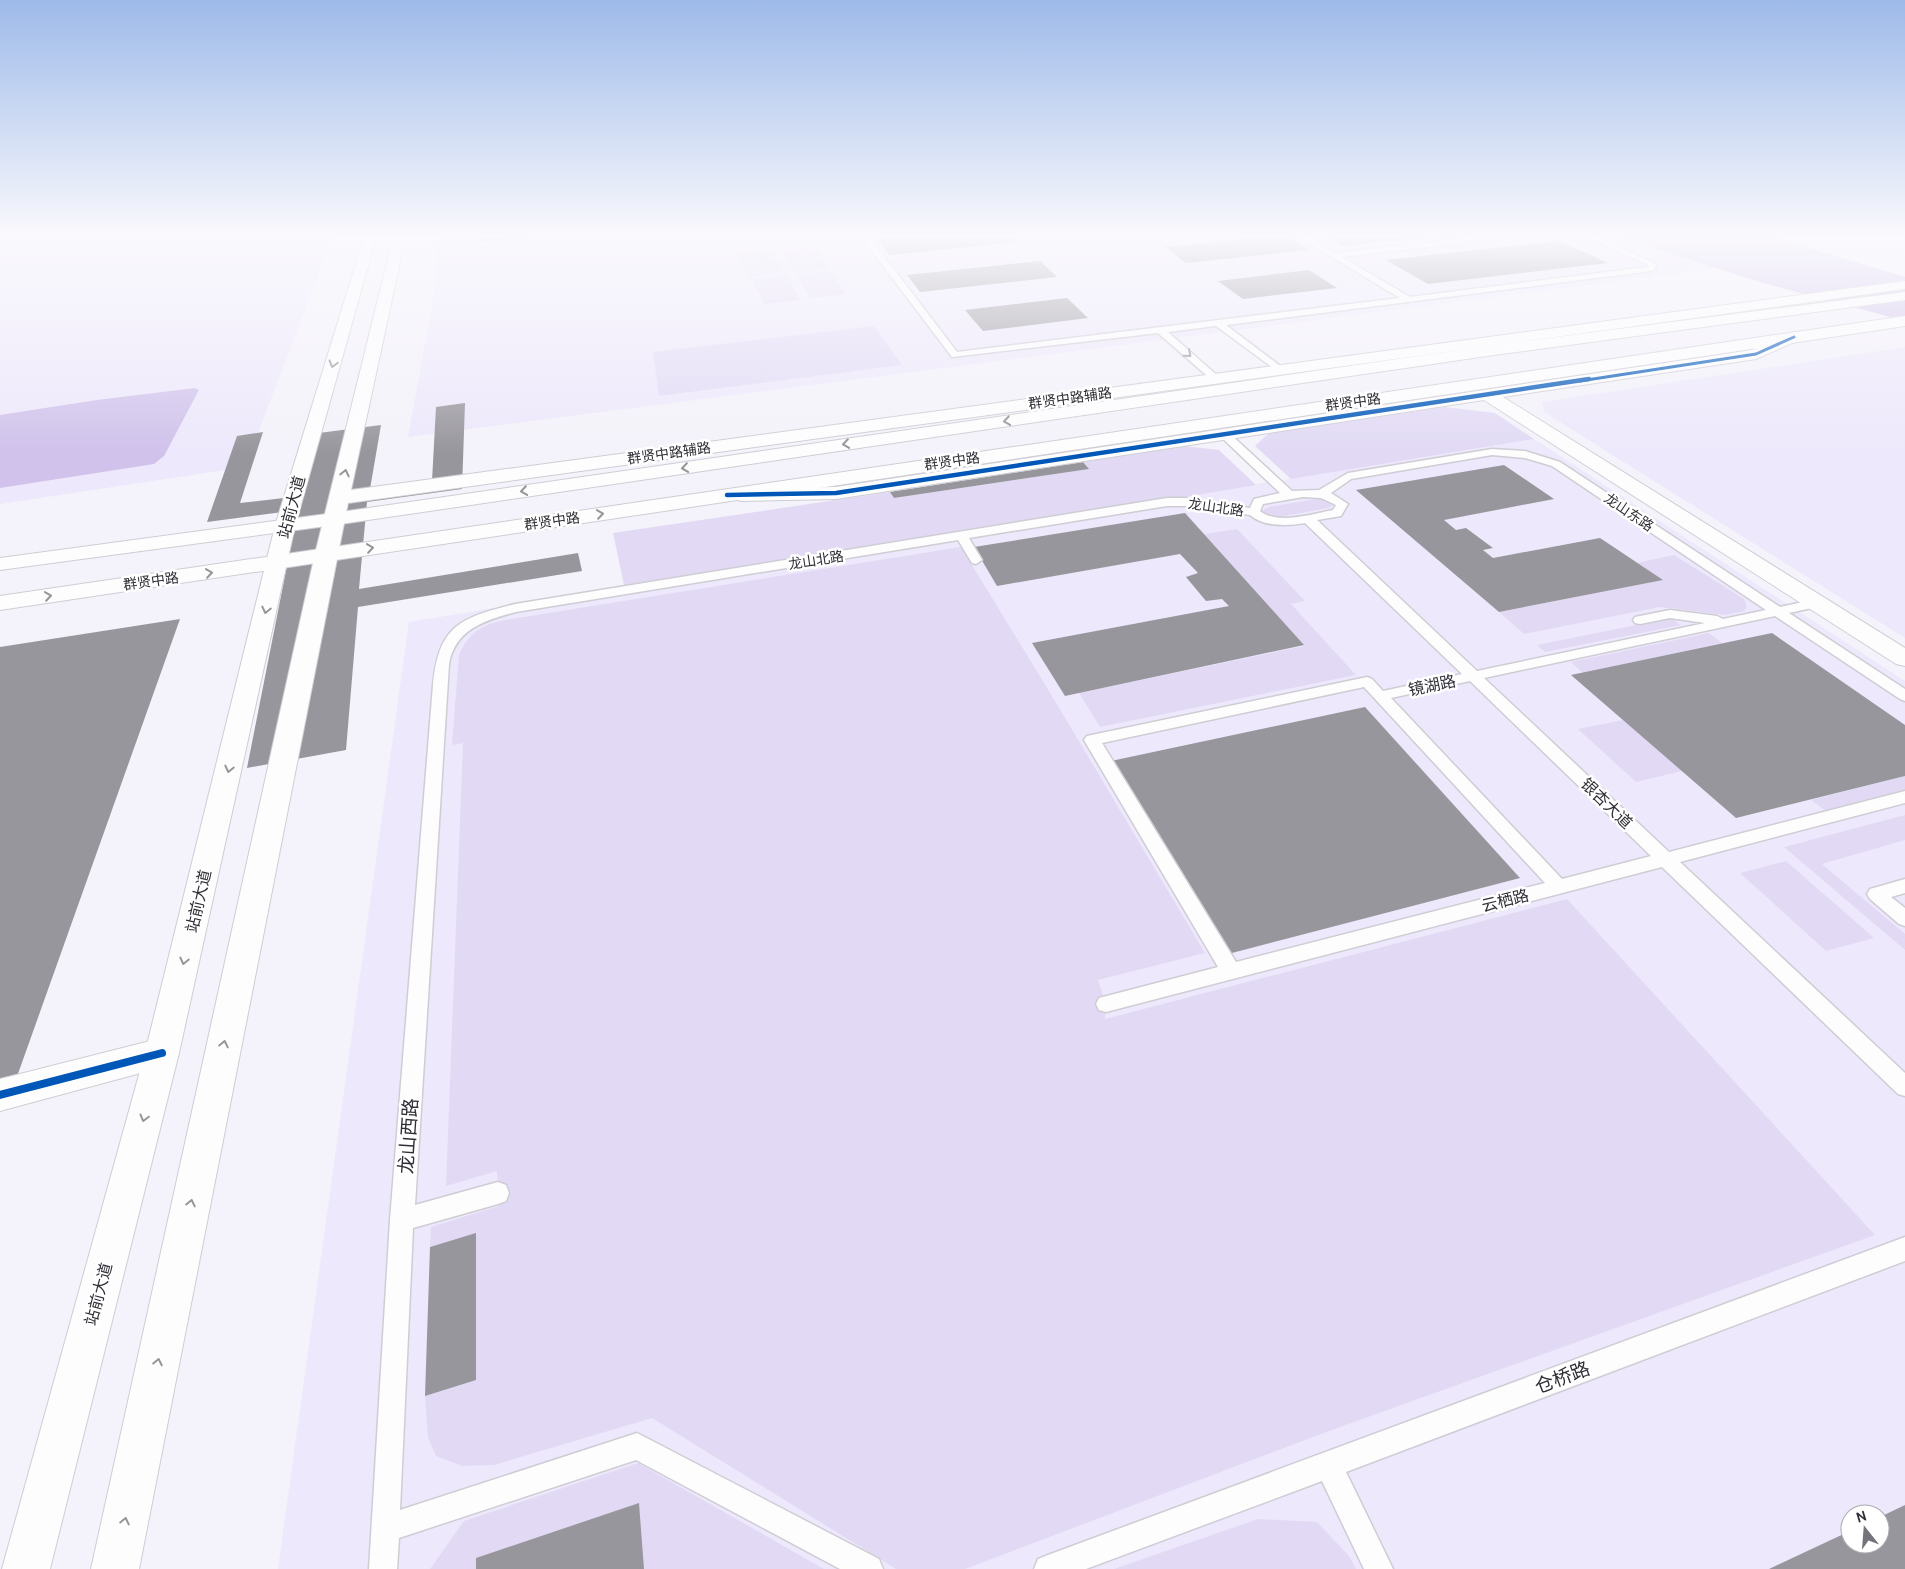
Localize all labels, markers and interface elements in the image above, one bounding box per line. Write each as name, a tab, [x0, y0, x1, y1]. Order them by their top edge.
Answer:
one-way arrow	[1183, 349, 1192, 358]
one-way arrow	[328, 360, 338, 368]
street label: 群贤中路辅路	[1027, 383, 1113, 413]
street label: 群贤中路	[1324, 389, 1382, 415]
one-way arrow	[1002, 415, 1010, 426]
street label: 群贤中路辅路	[626, 438, 712, 468]
one-way arrow	[841, 439, 850, 449]
street label: 群贤中路	[923, 448, 981, 474]
one-way arrow	[681, 462, 689, 473]
one-way arrow	[339, 468, 350, 477]
street label: 站前大道	[274, 474, 309, 541]
one-way arrow	[520, 486, 528, 496]
street label: 龙山东路	[1601, 489, 1657, 535]
street label: 龙山北路	[1187, 494, 1245, 520]
street label: 群贤中路	[523, 508, 581, 534]
one-way arrow	[596, 509, 604, 520]
one-way arrow	[366, 543, 374, 554]
street label: 龙山北路	[787, 547, 845, 573]
street label: 群贤中路	[122, 568, 180, 594]
one-way arrow	[205, 568, 213, 578]
one-way arrow	[44, 592, 53, 602]
one-way arrow	[261, 606, 272, 615]
street label: 镜湖路	[1407, 671, 1458, 700]
one-way arrow	[224, 764, 235, 773]
street label: 银杏大道	[1577, 774, 1636, 832]
street label: 站前大道	[182, 868, 215, 934]
street label: 云栖路	[1480, 885, 1531, 916]
one-way arrow	[179, 956, 190, 965]
one-way arrow	[219, 1040, 229, 1048]
street label: 龙山西路	[394, 1097, 423, 1175]
one-way arrow	[140, 1114, 150, 1122]
one-way arrow	[185, 1199, 196, 1208]
street label: 站前大道	[81, 1261, 116, 1328]
street label: 仓桥路	[1531, 1357, 1593, 1398]
one-way arrow	[152, 1358, 163, 1367]
north arrow	[1840, 1504, 1890, 1554]
text: N	[1854, 1507, 1869, 1527]
one-way arrow	[119, 1517, 130, 1526]

